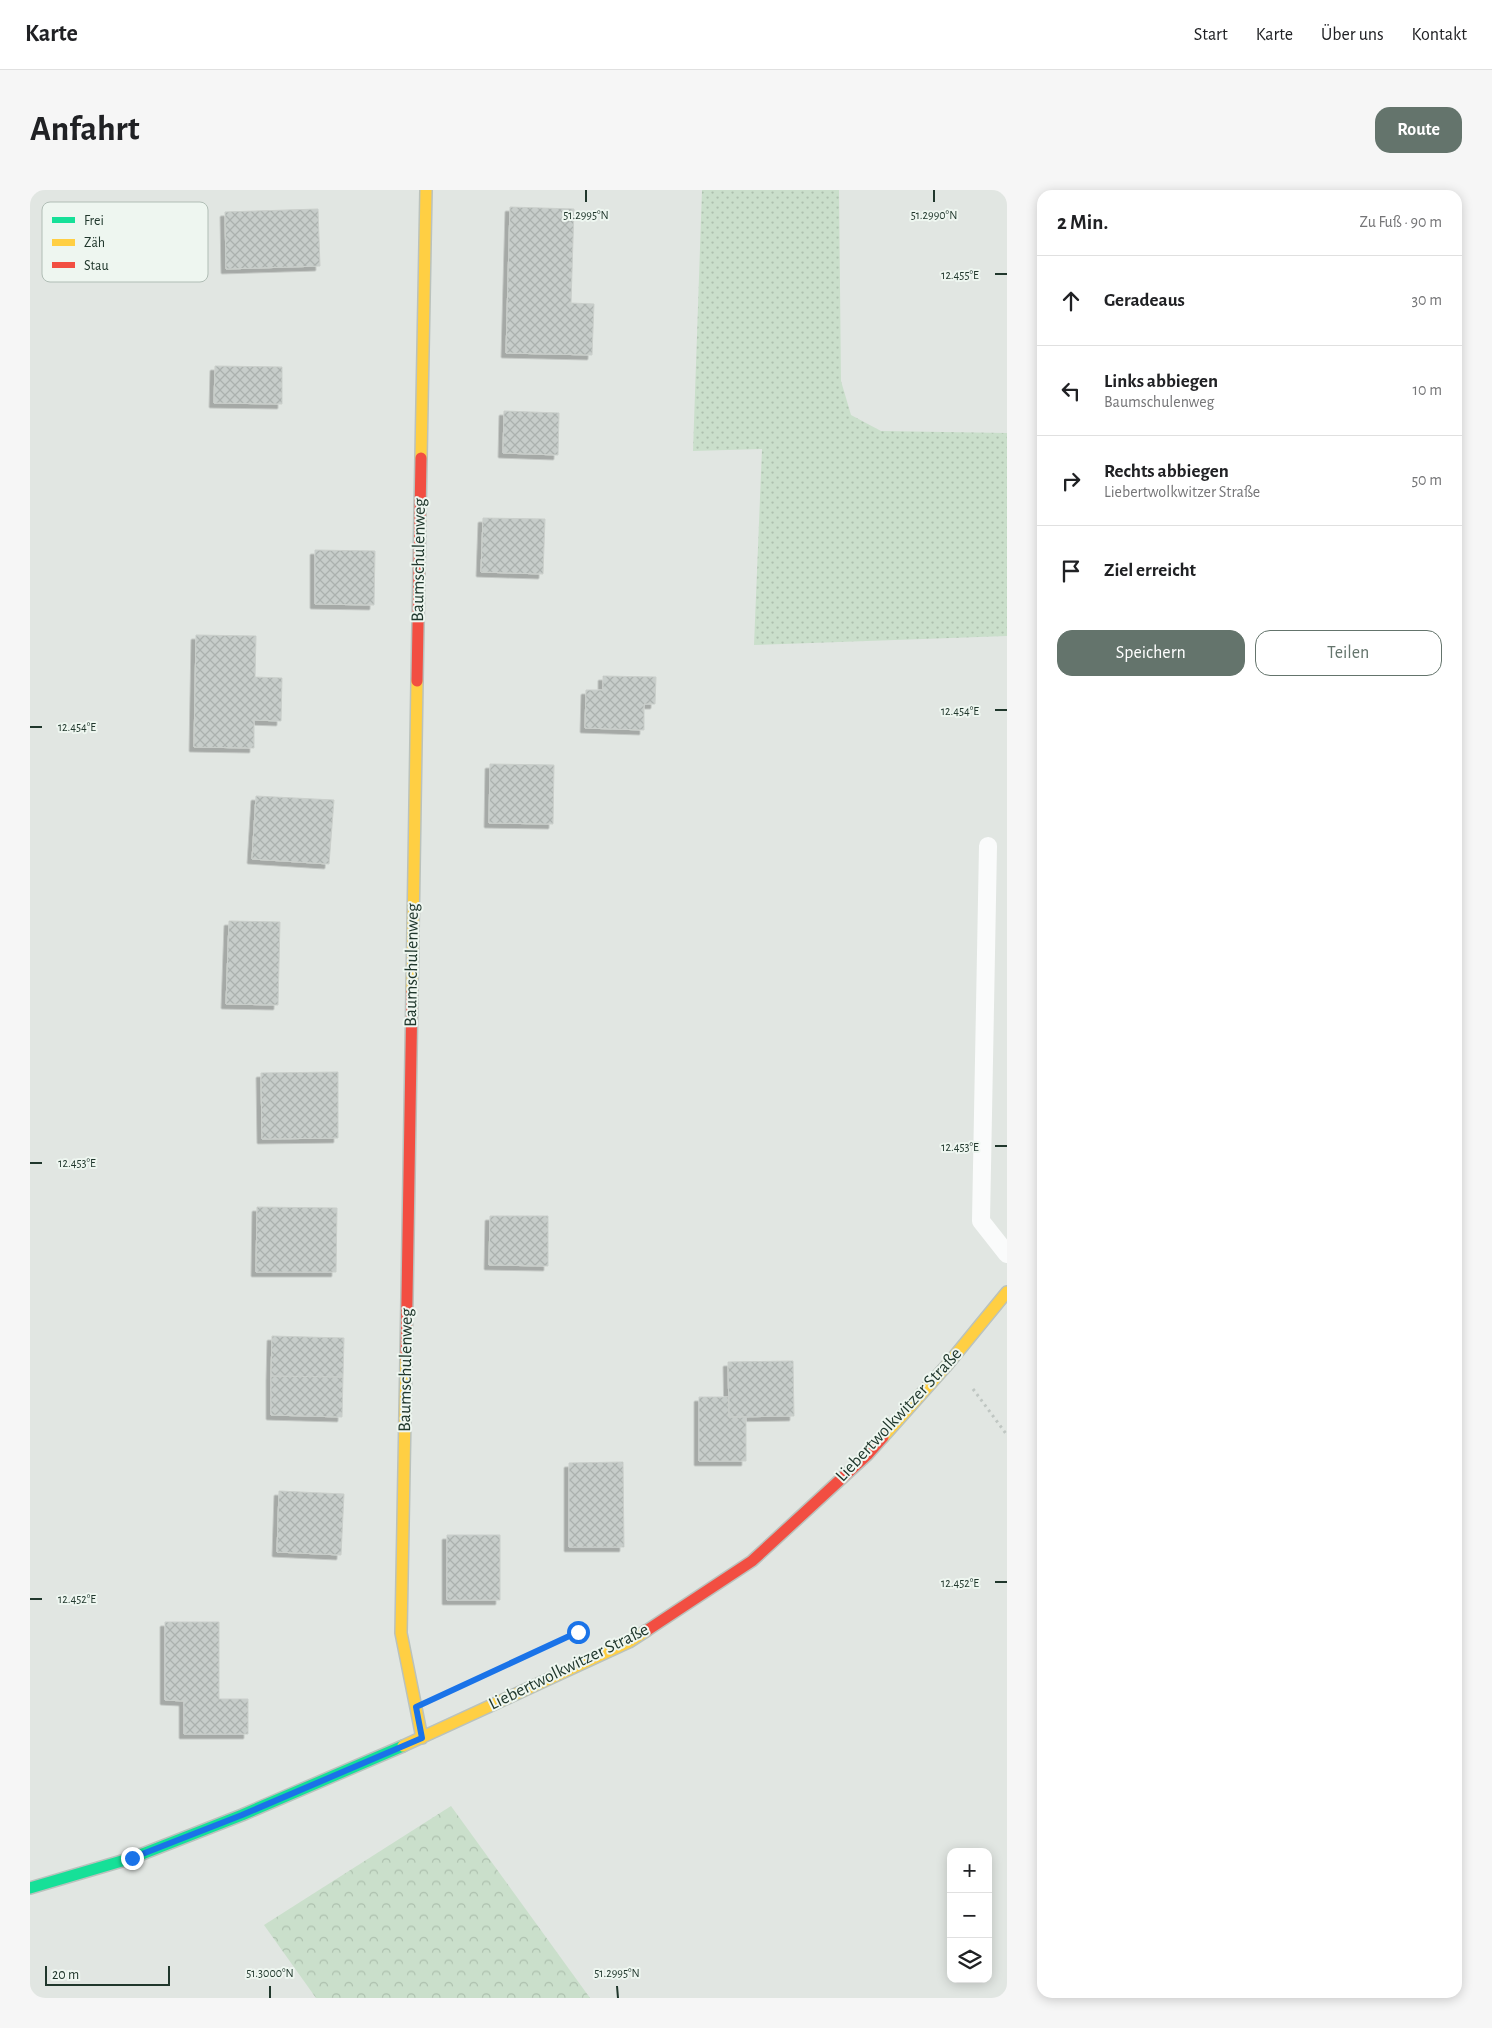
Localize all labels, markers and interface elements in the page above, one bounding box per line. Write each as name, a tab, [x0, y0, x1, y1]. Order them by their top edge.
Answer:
text: Karte	[25, 22, 78, 46]
text: Start	[1194, 26, 1228, 44]
text: Karte	[1256, 26, 1293, 44]
text: Über uns	[1321, 26, 1384, 44]
text: Kontakt	[1412, 26, 1467, 44]
button: Route	[1375, 107, 1462, 153]
text: Anfahrt	[30, 112, 140, 147]
legend	[42, 202, 208, 282]
text: 51.2995°N	[563, 209, 609, 221]
text: 51.2990°N	[911, 209, 957, 221]
text: 2 Min.	[1057, 212, 1108, 233]
text: Frei	[84, 214, 104, 228]
text: Zu Fuß · 90 m	[1359, 214, 1442, 230]
text: Zäh	[84, 236, 105, 250]
text: Stau	[84, 259, 109, 273]
text: 12.455°E	[941, 269, 979, 281]
icon: ahead	[1057, 287, 1085, 315]
text: Geradeaus	[1104, 291, 1185, 310]
text: 30 m	[1412, 292, 1442, 308]
text: Links abbiegen	[1104, 372, 1218, 391]
icon: left	[1057, 377, 1085, 405]
text: 10 m	[1413, 382, 1442, 398]
text: Baumschulenweg	[1104, 394, 1214, 410]
text: Rechts abbiegen	[1104, 462, 1229, 481]
icon: right	[1057, 467, 1085, 495]
text: 50 m	[1411, 472, 1442, 488]
text: Liebertwolkwitzer Straße	[1104, 484, 1260, 500]
street label: Baumschulenweg	[409, 498, 429, 622]
icon: arrive	[1057, 557, 1085, 585]
text: Ziel erreicht	[1104, 561, 1196, 580]
button: Speichern	[1057, 630, 1245, 676]
button: Teilen	[1255, 630, 1442, 676]
text: 12.454°E	[941, 705, 979, 717]
text: 12.454°E	[58, 721, 96, 733]
street label: Baumschulenweg	[402, 903, 422, 1027]
text: 12.453°E	[941, 1141, 979, 1153]
text: 12.453°E	[58, 1157, 96, 1169]
street label: Baumschulenweg	[396, 1308, 416, 1432]
street label: Liebertwolkwitzer Straße	[833, 1345, 965, 1485]
text: 12.452°E	[941, 1577, 979, 1589]
text: 12.452°E	[58, 1593, 96, 1605]
street label: Liebertwolkwitzer Straße	[486, 1620, 652, 1714]
route start	[567, 1621, 590, 1644]
route end	[121, 1847, 144, 1870]
map controls	[947, 1848, 992, 1983]
button: +	[947, 1848, 992, 1893]
button: −	[947, 1893, 992, 1938]
button: layers	[947, 1938, 992, 1983]
scale bar	[45, 1963, 170, 1986]
text: 51.3000°N	[246, 1967, 294, 1979]
text: 51.2995°N	[594, 1967, 640, 1979]
text: 20 m	[52, 1968, 79, 1982]

